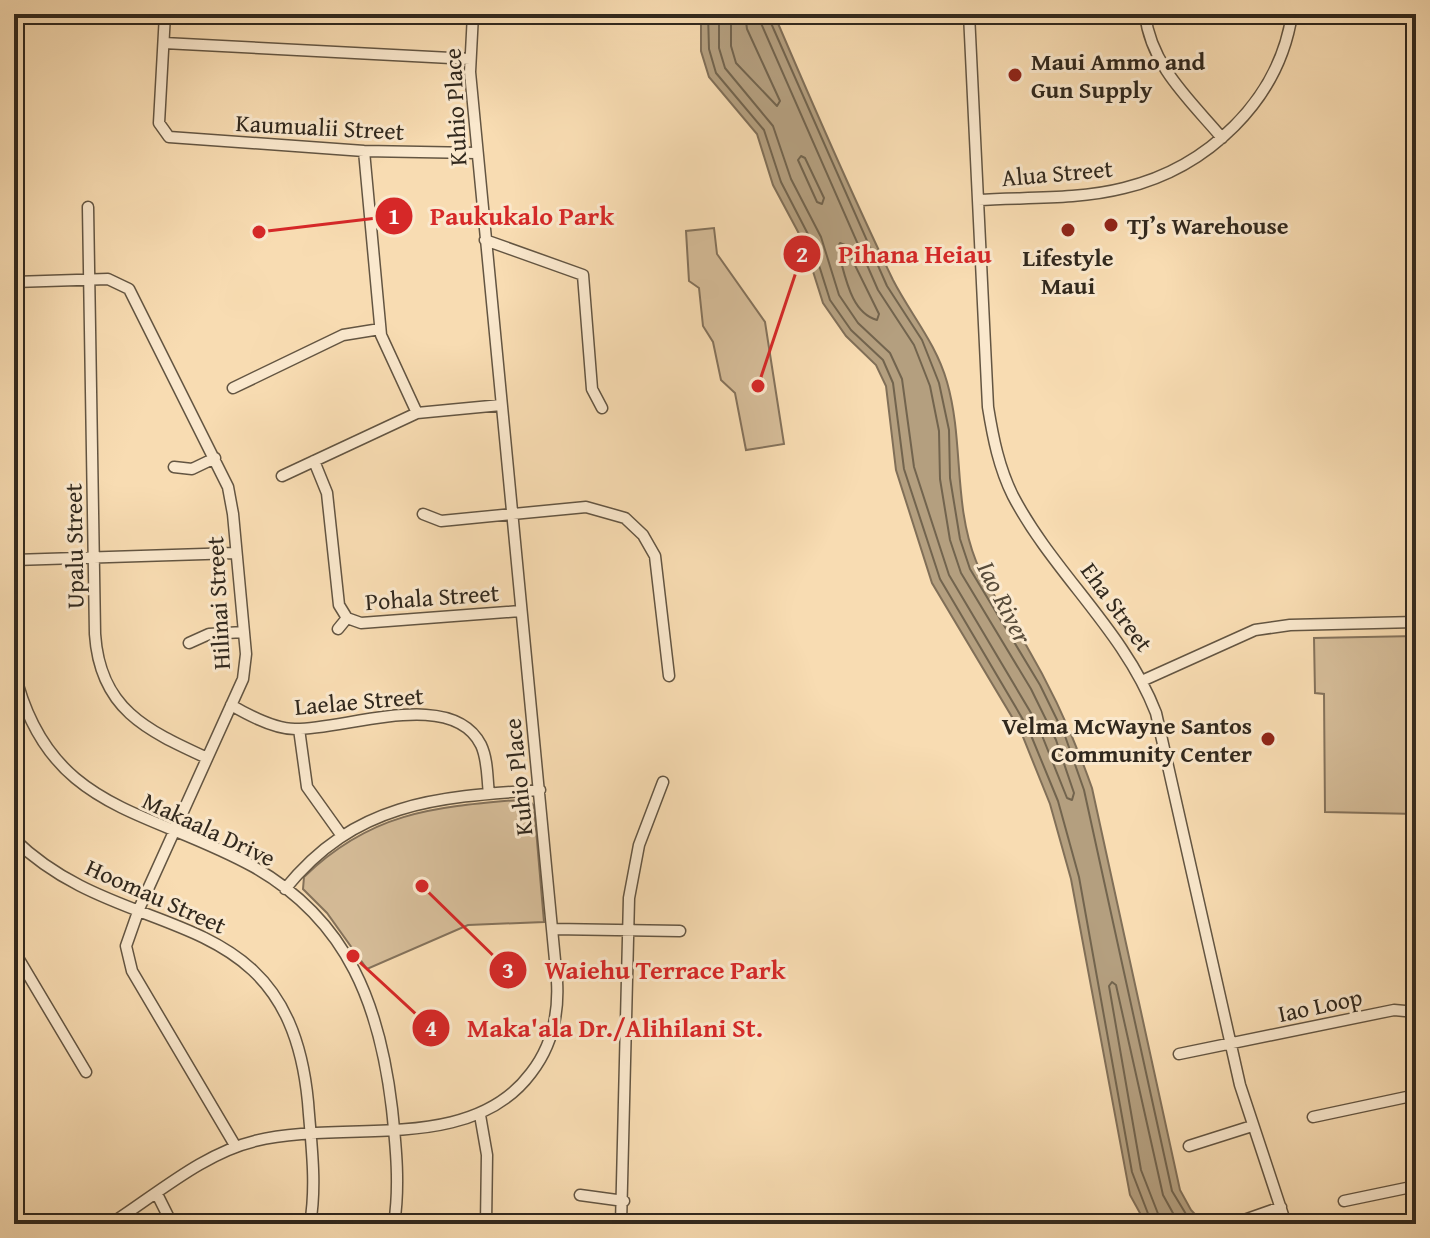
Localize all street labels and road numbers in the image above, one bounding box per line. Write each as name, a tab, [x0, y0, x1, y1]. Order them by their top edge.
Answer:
street label: Kuhio Place	[434, 47, 476, 167]
street label: Kaumualii Street	[235, 105, 406, 149]
street label: Alua Street	[1000, 151, 1115, 195]
street label: Upalu Street	[55, 482, 93, 609]
street label: Hilinai Street	[197, 535, 239, 671]
street label: Eha Street	[1073, 555, 1162, 659]
street label: Pohala Street	[364, 575, 501, 619]
street label: Laelae Street	[293, 678, 426, 724]
street label: Kuhio Place	[494, 717, 542, 837]
street label: Makaala Drive	[137, 783, 281, 875]
street label: Hoomau Street	[80, 849, 232, 943]
street label: Iao Loop	[1275, 979, 1365, 1031]

